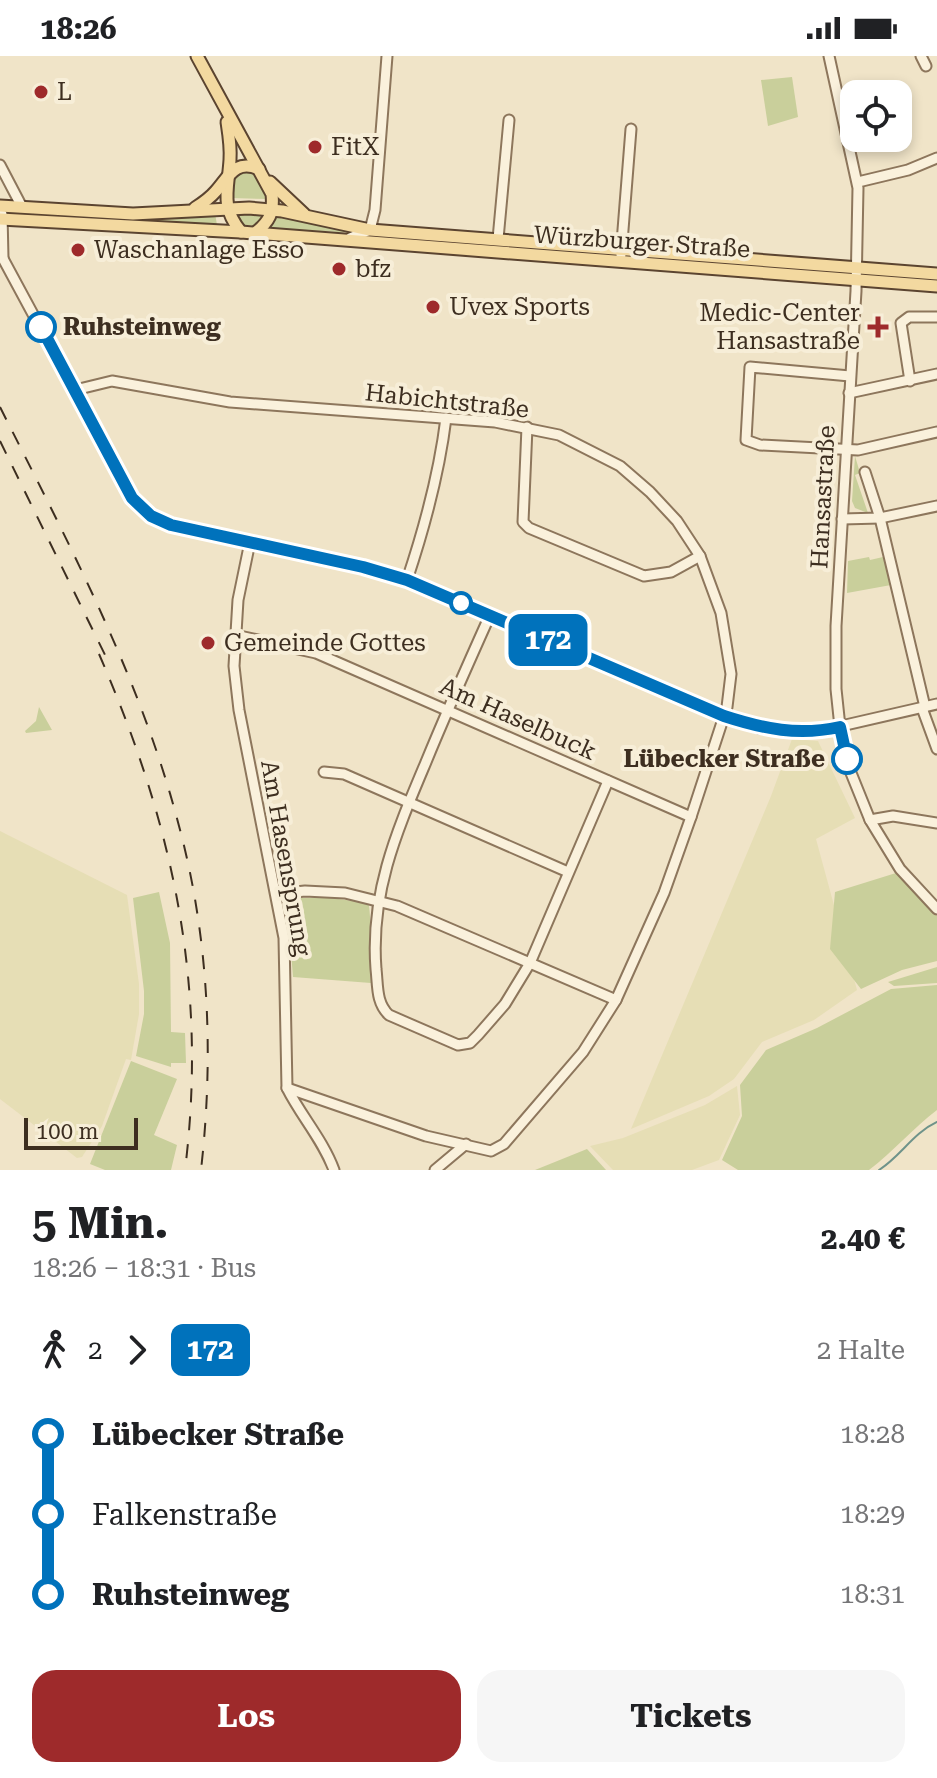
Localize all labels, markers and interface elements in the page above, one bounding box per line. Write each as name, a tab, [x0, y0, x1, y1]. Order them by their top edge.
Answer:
text: 18:26	[40, 11, 117, 46]
place label: L	[57, 78, 72, 106]
map controls	[840, 80, 912, 152]
button: locate	[840, 80, 912, 152]
marker: L	[32, 83, 50, 101]
place label: FitX	[331, 133, 380, 161]
marker: FitX	[306, 138, 324, 156]
street label: Würzburger Straße	[533, 220, 751, 264]
place label: Waschanlage Esso	[94, 236, 304, 264]
marker: Waschanlage Esso	[69, 241, 87, 259]
place label: bfz	[355, 255, 391, 283]
marker: bfz	[330, 260, 348, 278]
place label: Uvex Sports	[449, 293, 590, 321]
marker: Uvex Sports	[424, 298, 442, 316]
place label: Medic-Center Hansastraße	[699, 299, 860, 355]
marker: Ruhsteinweg	[26, 312, 56, 342]
place label: Ruhsteinweg	[63, 313, 221, 341]
marker: Medic-Center Hansastraße	[867, 316, 889, 338]
street label: Habichtstraße	[364, 378, 530, 424]
street label: Hansastraße	[805, 425, 841, 569]
unlabelled marker	[450, 592, 472, 614]
line badge: 172	[502, 614, 594, 666]
text: 172	[524, 623, 572, 656]
place label: Gemeinde Gottes	[224, 629, 426, 657]
marker: Gemeinde Gottes	[199, 634, 217, 652]
street label: Am Haselbuck	[435, 672, 601, 766]
marker: Lübecker Straße	[832, 744, 862, 774]
place label: Lübecker Straße	[623, 745, 825, 773]
street label: Am Hasensprung	[255, 758, 317, 958]
scale bar	[24, 1114, 138, 1150]
text: 100 m	[36, 1119, 99, 1144]
text: 5 Min.	[32, 1197, 168, 1249]
text: 2.40 €	[821, 1221, 905, 1256]
text: 18:26 – 18:31 · Bus	[32, 1253, 256, 1283]
icon: walk	[32, 1328, 76, 1372]
icon: forward	[115, 1328, 159, 1372]
text: 172	[187, 1333, 234, 1366]
text: 2	[88, 1335, 103, 1365]
text: 2 Halte	[817, 1335, 905, 1365]
text: Lübecker Straße	[92, 1417, 344, 1452]
text: 18:28	[840, 1419, 905, 1449]
text: Falkenstraße	[92, 1497, 277, 1532]
text: 18:29	[840, 1499, 905, 1529]
text: Ruhsteinweg	[92, 1577, 289, 1612]
text: 18:31	[840, 1579, 905, 1609]
button: Los	[32, 1670, 461, 1762]
button: Tickets	[477, 1670, 905, 1762]

